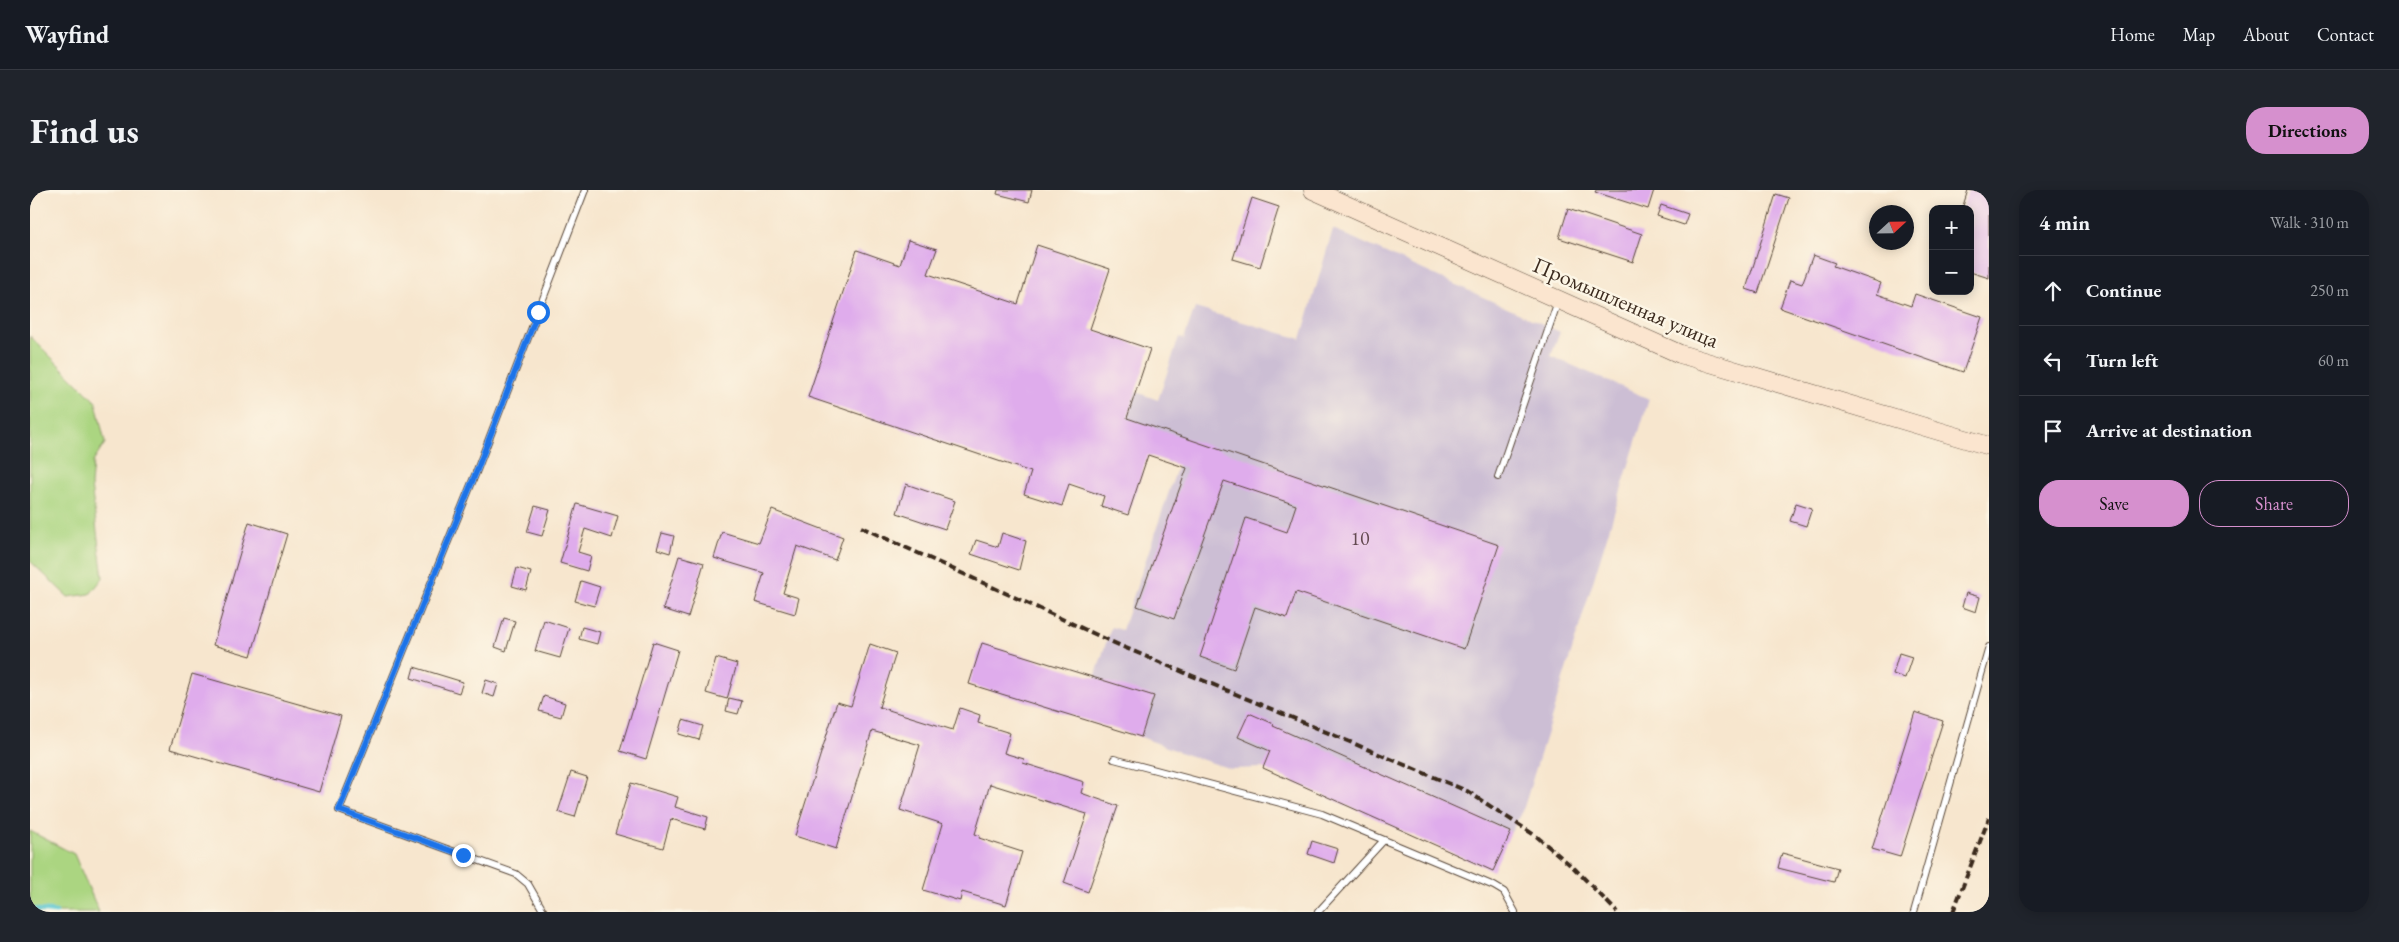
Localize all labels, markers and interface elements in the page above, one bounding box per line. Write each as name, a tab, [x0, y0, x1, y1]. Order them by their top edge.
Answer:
text: Wayfind	[25, 19, 109, 50]
text: Home	[2110, 23, 2155, 46]
text: Map	[2183, 23, 2215, 46]
text: About	[2243, 23, 2289, 46]
text: Contact	[2317, 23, 2374, 46]
button: Directions	[2246, 107, 2369, 154]
text: Find us	[30, 108, 139, 153]
north arrow	[1869, 205, 1914, 250]
map controls	[1929, 205, 1974, 295]
button: +	[1929, 205, 1974, 250]
text: 4 min	[2039, 209, 2090, 236]
text: Walk · 310 m	[2270, 212, 2349, 233]
street label: Промышленная улица	[1528, 250, 1723, 355]
button: −	[1929, 250, 1974, 295]
icon: ahead	[2039, 277, 2067, 305]
text: Continue	[2086, 278, 2161, 303]
text: 250 m	[2310, 280, 2349, 301]
route start	[527, 301, 550, 324]
icon: left	[2039, 347, 2067, 375]
text: Turn left	[2086, 348, 2158, 373]
text: 60 m	[2318, 350, 2349, 371]
icon: arrive	[2039, 417, 2067, 445]
text: Arrive at destination	[2086, 418, 2252, 443]
button: Save	[2039, 480, 2189, 527]
button: Share	[2199, 480, 2349, 527]
house number: 10	[1350, 525, 1370, 551]
route end	[452, 844, 475, 867]

